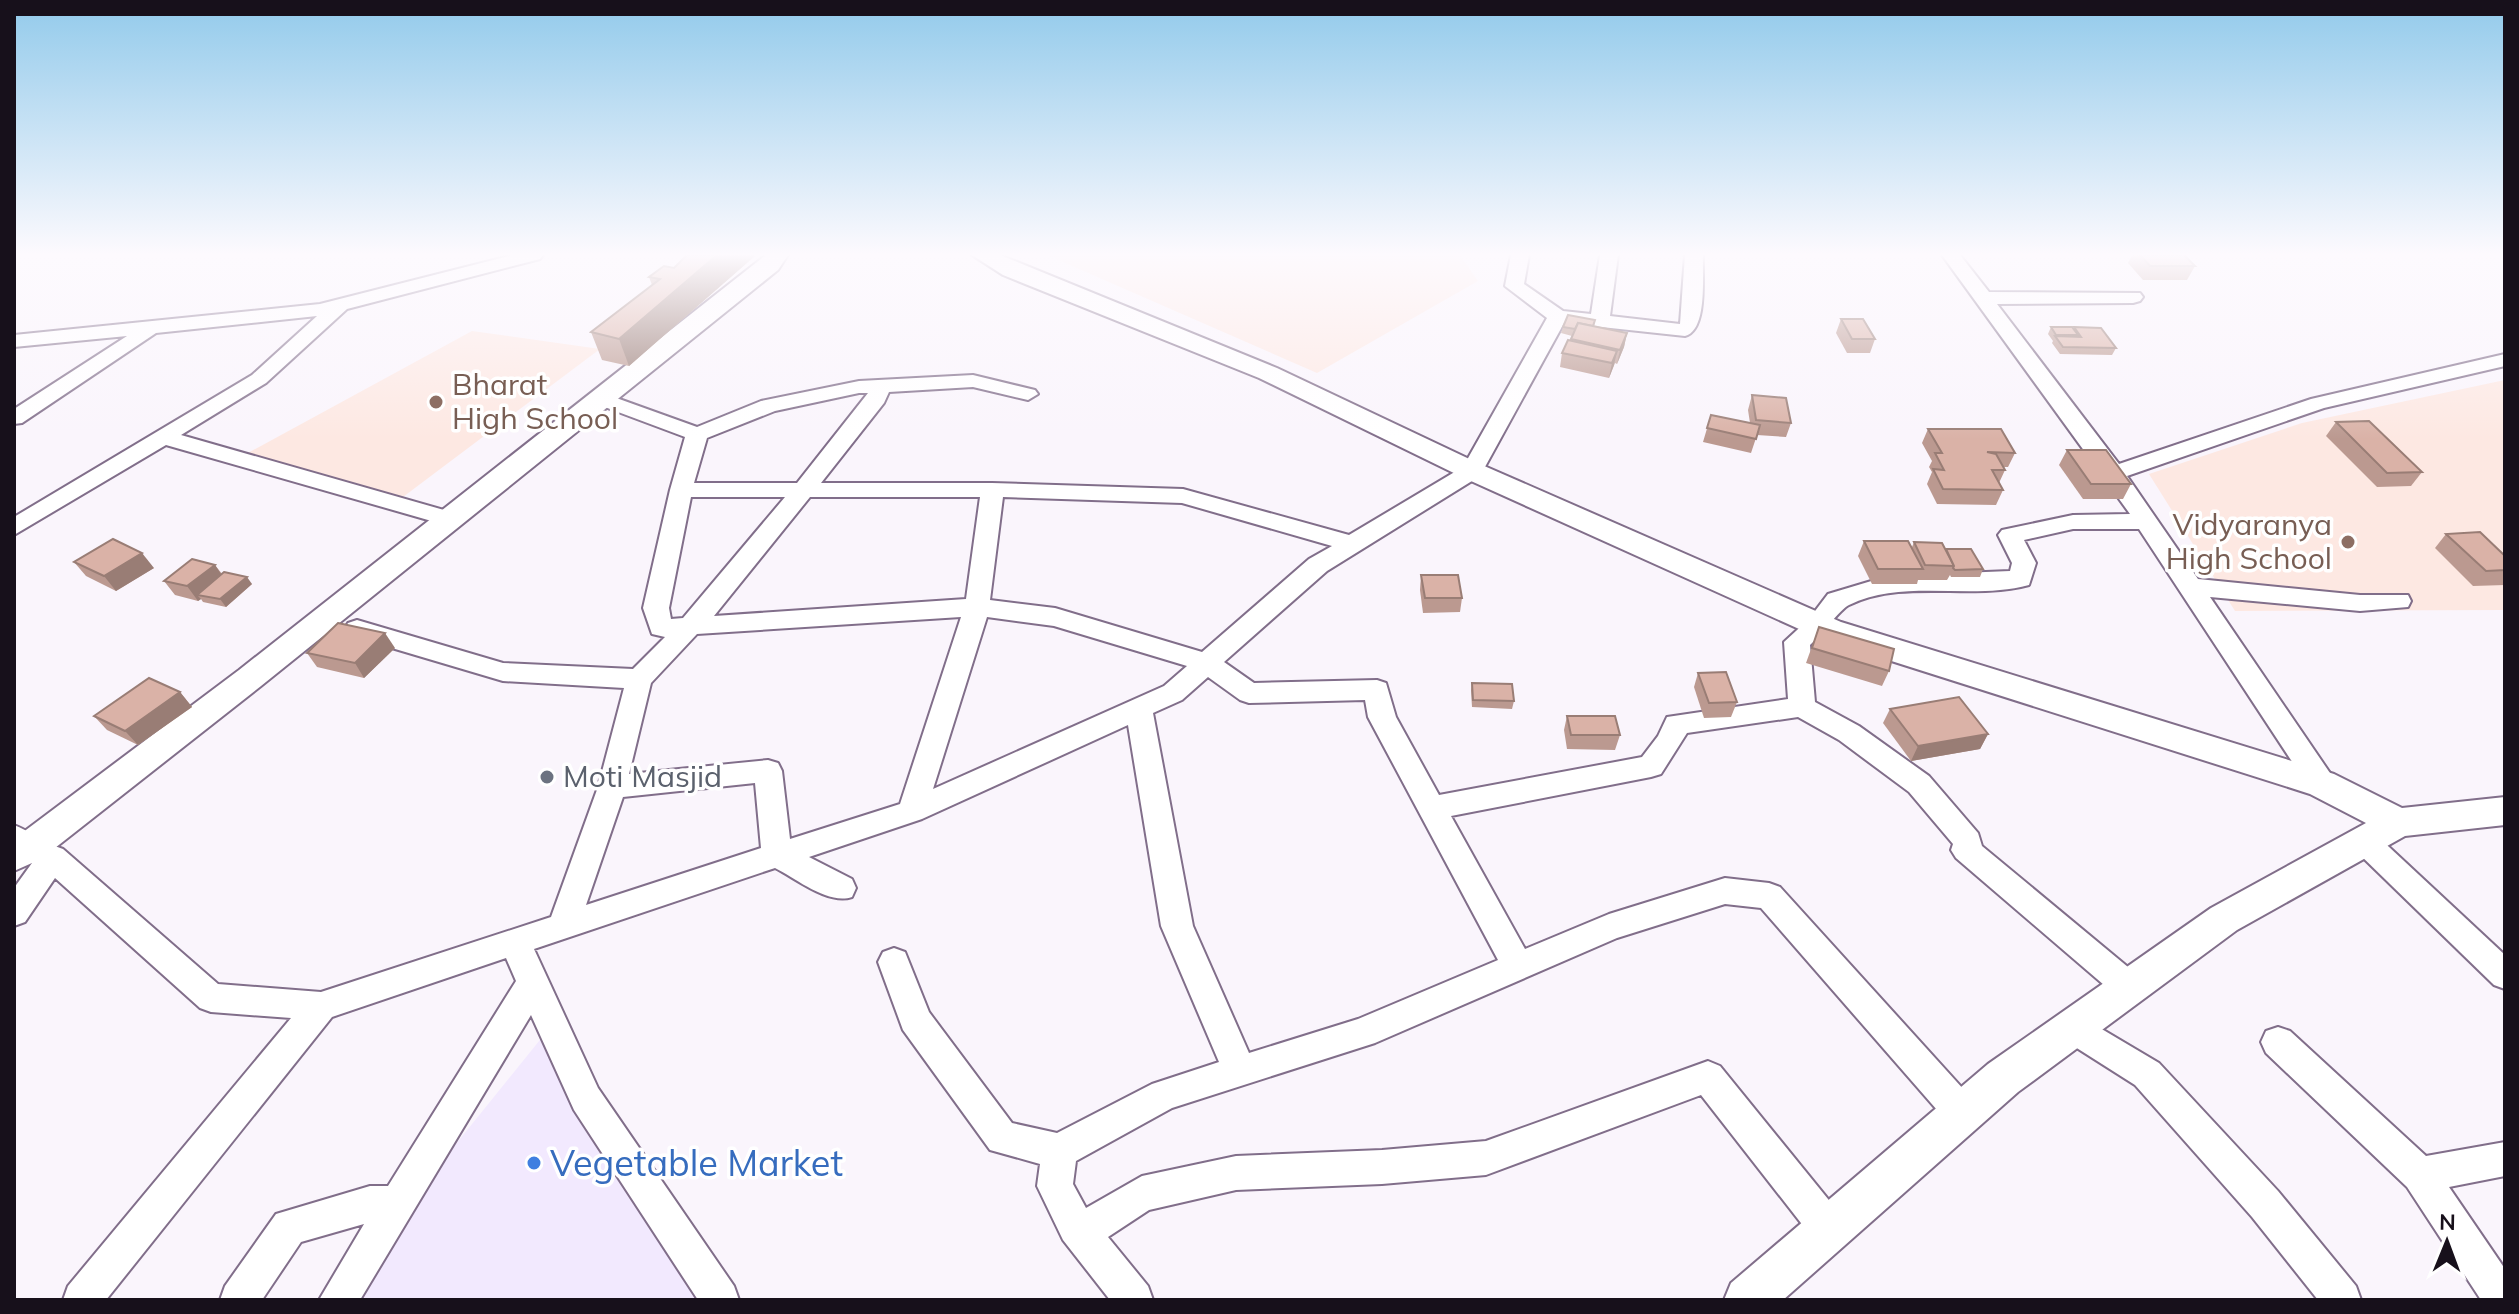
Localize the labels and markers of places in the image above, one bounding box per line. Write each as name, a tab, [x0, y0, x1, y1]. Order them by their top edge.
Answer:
place label: Bharat High School	[452, 365, 618, 437]
marker: Bharat High School	[427, 393, 445, 411]
place label: Vidyaranya High School	[2166, 505, 2332, 577]
marker: Vidyaranya High School	[2339, 533, 2357, 551]
place label: Moti Masjid	[563, 757, 722, 795]
marker: Moti Masjid	[538, 768, 556, 786]
place label: Vegetable Market	[550, 1140, 843, 1185]
marker: Vegetable Market	[525, 1154, 543, 1172]

